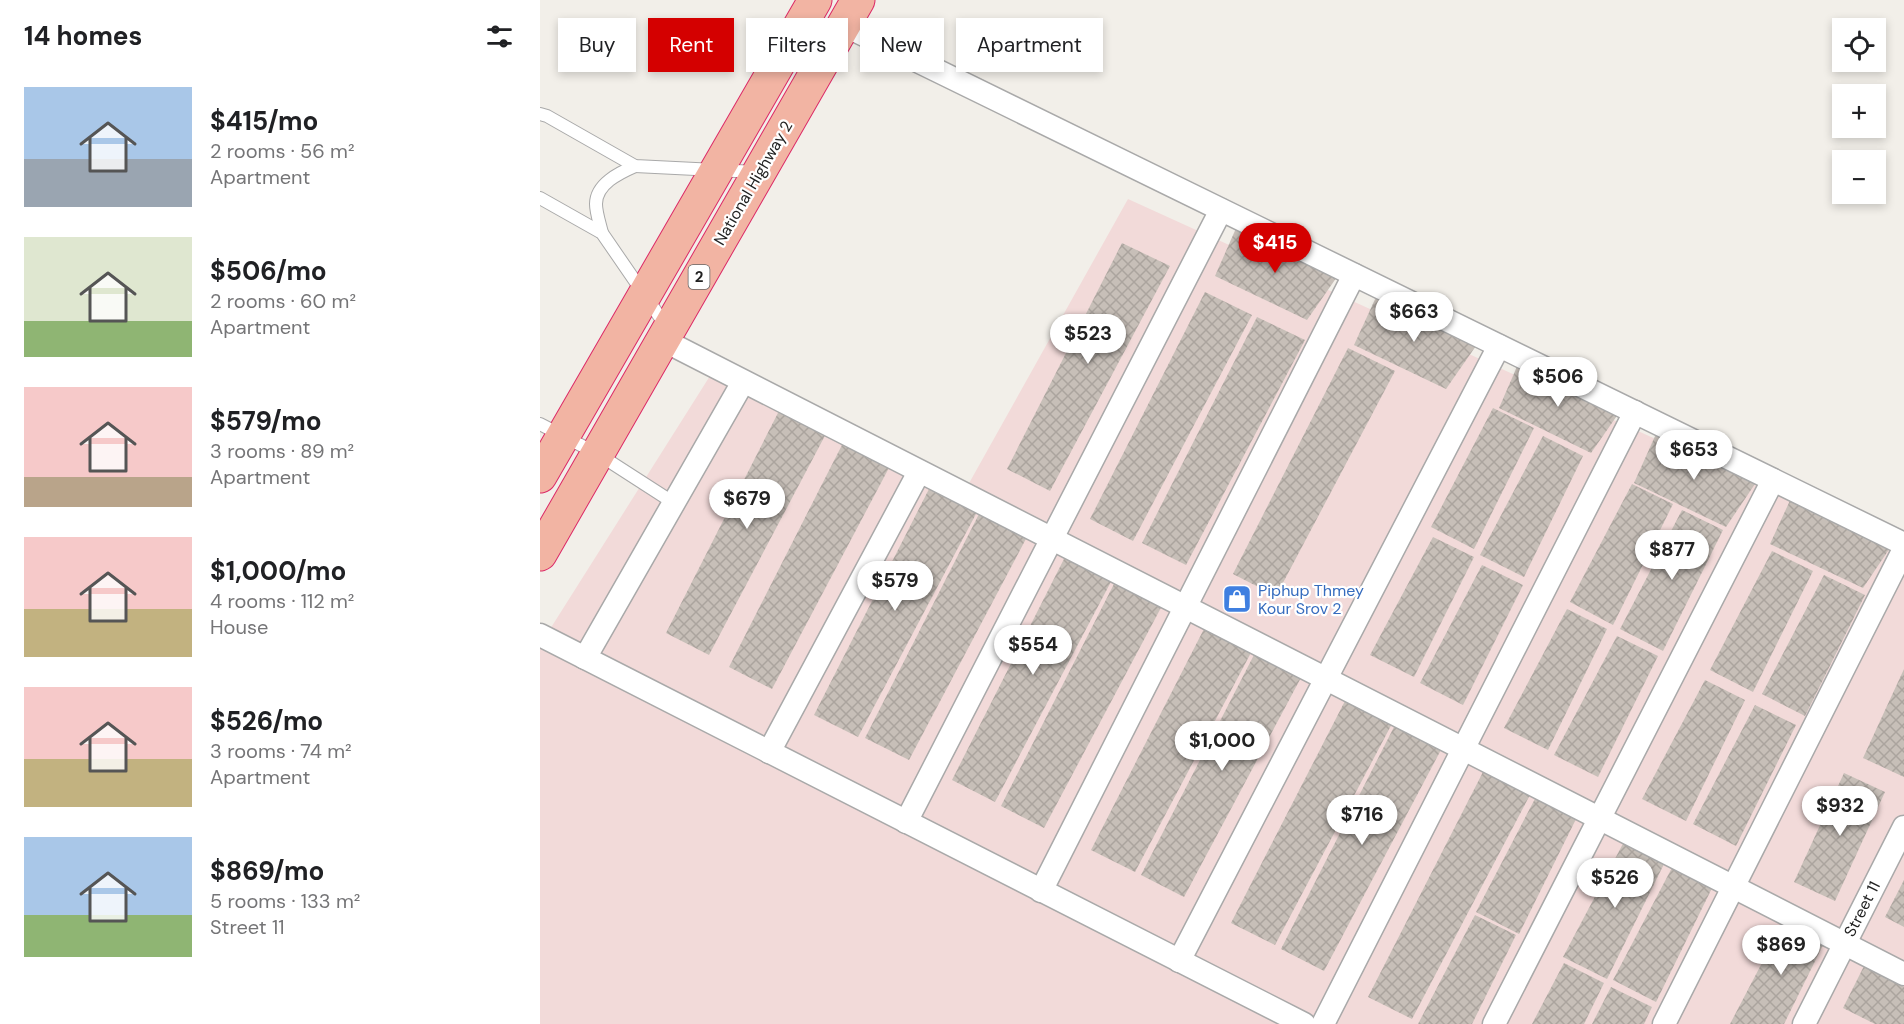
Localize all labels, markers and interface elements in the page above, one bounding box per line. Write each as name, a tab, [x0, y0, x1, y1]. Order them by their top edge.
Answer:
chip: Buy	[558, 18, 636, 72]
chip: Rent	[648, 18, 734, 72]
chip: Filters	[746, 18, 848, 72]
chip: New	[860, 18, 944, 72]
chip: Apartment	[956, 18, 1103, 72]
map controls	[1832, 18, 1886, 204]
button: locate	[1832, 18, 1886, 72]
text: 14 homes	[24, 19, 142, 53]
icon: filters	[483, 20, 516, 53]
button: +	[1832, 84, 1886, 138]
text: $415/mo	[210, 104, 318, 138]
icon: home	[72, 111, 144, 183]
street label: National Highway 2	[709, 117, 797, 249]
text: 2 rooms · 56 m²	[210, 138, 355, 164]
button: −	[1832, 150, 1886, 204]
text: Apartment	[210, 164, 310, 190]
pin: $415	[1239, 223, 1311, 274]
text: $415	[1253, 229, 1297, 255]
text: $506/mo	[210, 254, 327, 288]
icon: home	[72, 261, 144, 333]
road number: 2	[688, 265, 710, 289]
text: 2 rooms · 60 m²	[210, 288, 356, 314]
pin: $663	[1378, 292, 1450, 343]
text: $663	[1389, 298, 1439, 324]
text: Apartment	[210, 314, 310, 340]
pin: $523	[1052, 314, 1124, 365]
text: $523	[1064, 320, 1112, 346]
pin: $506	[1522, 357, 1594, 408]
text: $506	[1532, 363, 1584, 389]
text: $579/mo	[210, 404, 322, 438]
icon: home	[72, 411, 144, 483]
pin: $653	[1658, 430, 1730, 481]
text: $653	[1670, 436, 1718, 462]
text: 3 rooms · 89 m²	[210, 438, 354, 464]
text: Apartment	[210, 464, 310, 490]
pin: $679	[711, 479, 783, 530]
text: $679	[723, 485, 771, 511]
pin: $877	[1636, 530, 1708, 581]
text: $877	[1649, 536, 1695, 562]
text: $1,000/mo	[210, 554, 346, 588]
icon: home	[72, 561, 144, 633]
pin: $579	[859, 561, 931, 612]
text: $579	[871, 567, 919, 593]
place label: Piphup Thmey Kour Srov 2	[1258, 580, 1364, 619]
shop icon: Piphup Thmey Kour Srov 2	[1221, 583, 1253, 615]
text: 4 rooms · 112 m²	[210, 588, 354, 614]
text: House	[210, 614, 268, 640]
pin: $554	[997, 625, 1069, 676]
text: $554	[1008, 631, 1058, 657]
text: $526/mo	[210, 704, 323, 738]
icon: home	[72, 711, 144, 783]
pin: $1,000	[1173, 721, 1271, 772]
text: $1,000	[1189, 727, 1255, 753]
text: 3 rooms · 74 m²	[210, 738, 352, 764]
text: Apartment	[210, 764, 310, 790]
pin: $932	[1804, 786, 1876, 837]
text: $932	[1816, 792, 1864, 818]
pin: $716	[1326, 795, 1398, 846]
text: $716	[1340, 801, 1384, 827]
text: $869/mo	[210, 854, 324, 888]
pin: $526	[1579, 858, 1651, 909]
icon: home	[72, 861, 144, 933]
text: $526	[1591, 864, 1639, 890]
street label: Street 11	[1839, 878, 1885, 940]
text: 5 rooms · 133 m²	[210, 888, 360, 914]
text: Street 11	[210, 914, 284, 940]
pin: $869	[1745, 925, 1817, 976]
text: $869	[1756, 931, 1806, 957]

